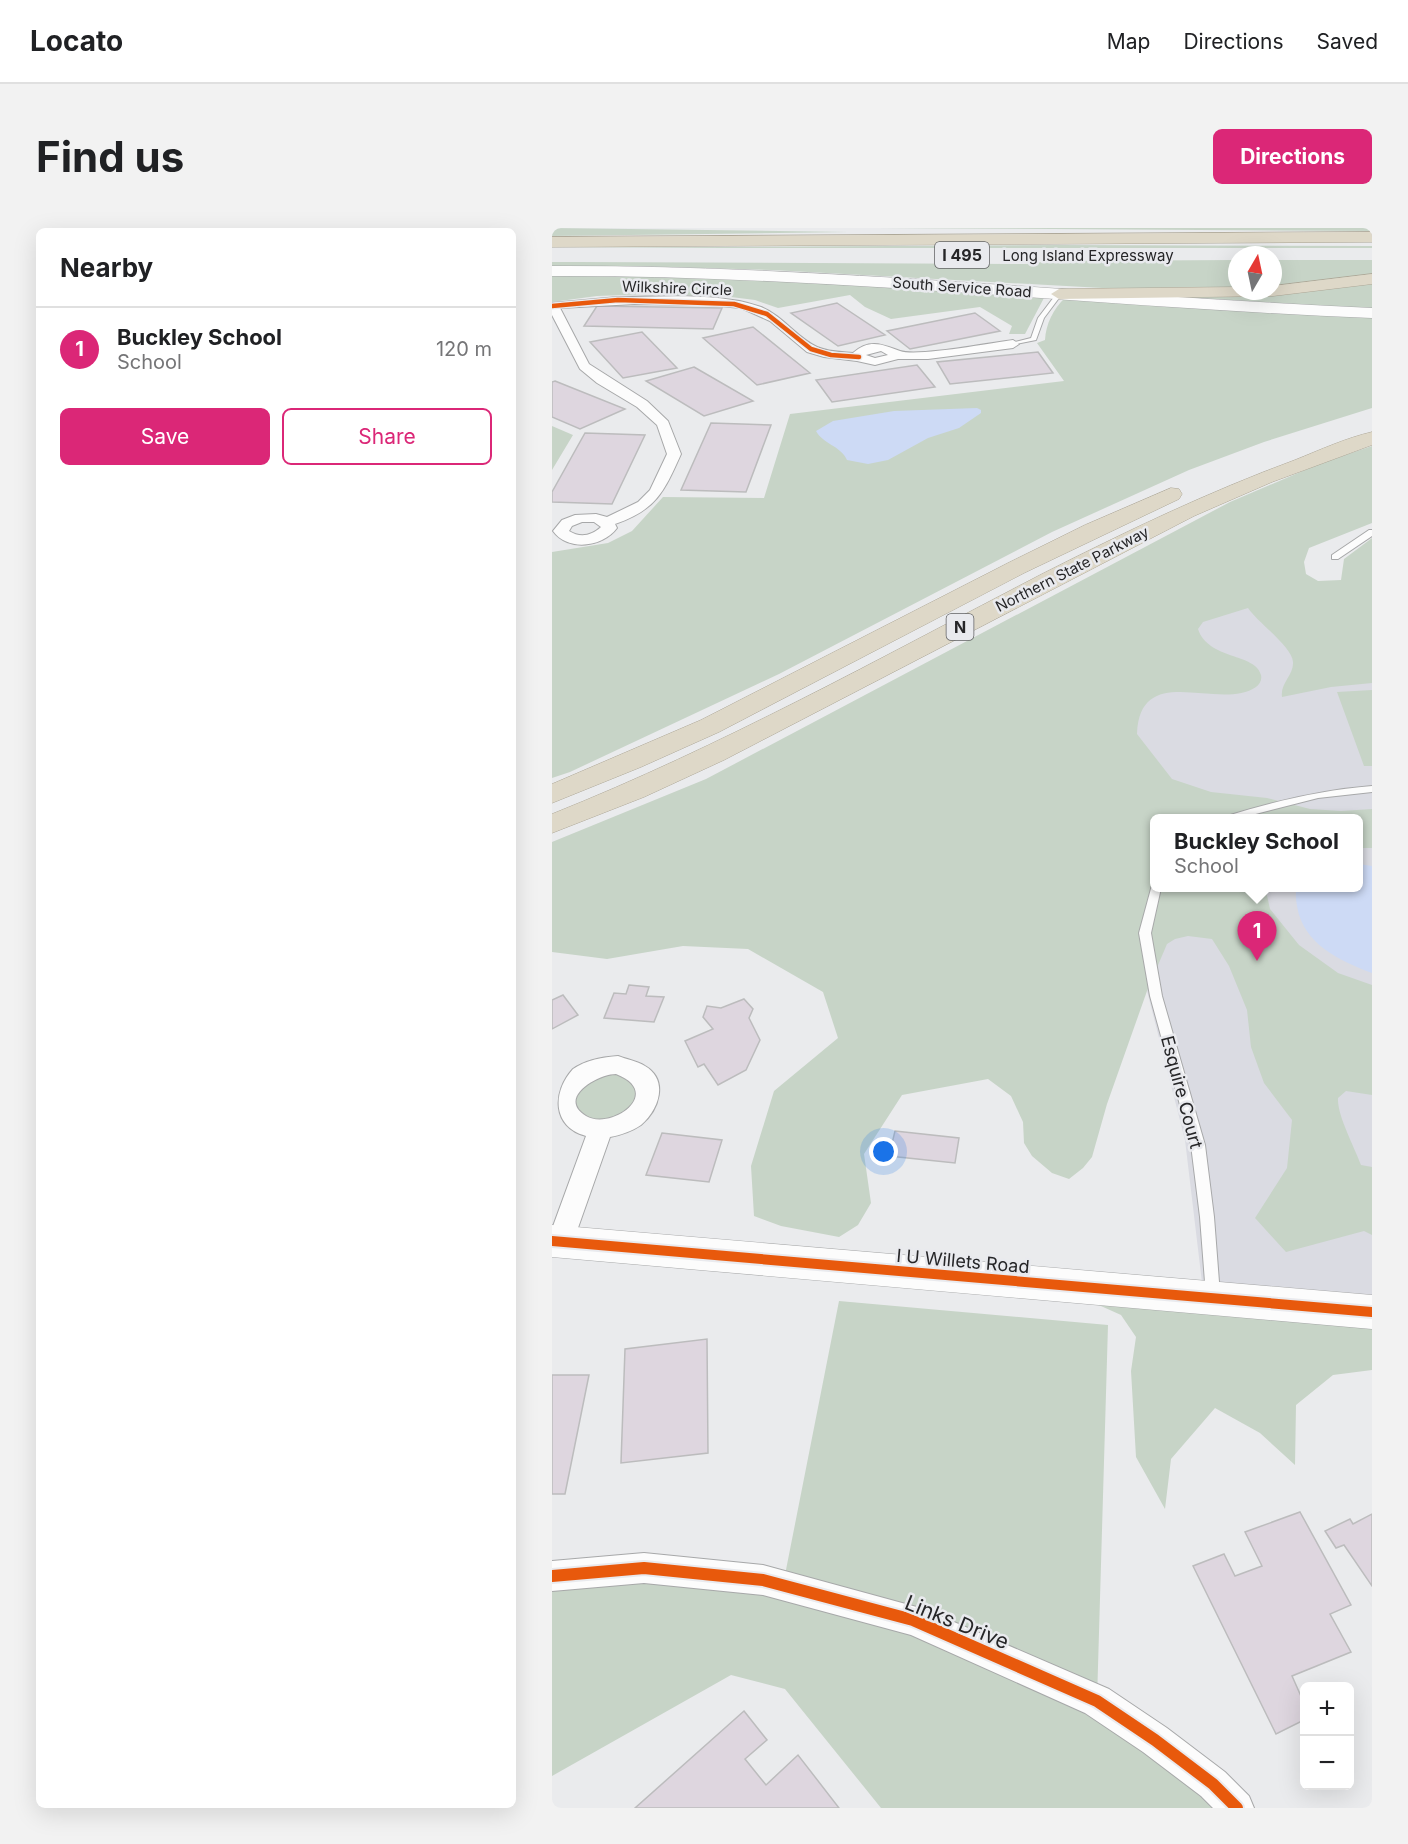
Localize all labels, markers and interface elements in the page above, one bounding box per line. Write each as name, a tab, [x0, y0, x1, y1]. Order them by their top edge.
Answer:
text: Locato	[30, 24, 123, 58]
text: Map	[1107, 29, 1150, 54]
text: Directions	[1183, 29, 1284, 54]
text: Saved	[1317, 29, 1378, 54]
button: Directions	[1213, 129, 1372, 184]
text: Find us	[36, 131, 184, 182]
road number: I 495	[935, 242, 989, 268]
street label: Long Island Expressway	[1002, 246, 1174, 265]
north arrow	[1228, 246, 1282, 300]
text: Nearby	[60, 252, 153, 283]
street label: South Service Road	[892, 273, 1032, 301]
street label: Wilkshire Circle	[622, 277, 732, 299]
text: Buckley School	[117, 324, 282, 350]
text: 1	[75, 337, 84, 361]
text: 120 m	[436, 337, 492, 361]
text: School	[117, 350, 182, 374]
button: Save	[60, 408, 270, 465]
button: Share	[282, 408, 492, 465]
street label: Northern State Parkway	[992, 522, 1152, 616]
road number: N	[946, 614, 974, 640]
popup	[1150, 814, 1363, 892]
text: Buckley School	[1174, 828, 1339, 854]
text: School	[1174, 854, 1239, 878]
pin: 1	[1238, 912, 1276, 961]
street label: Esquire Court	[1157, 1033, 1207, 1151]
your location	[869, 1137, 898, 1166]
street label: I U Willets Road	[896, 1245, 1030, 1277]
street label: Links Drive	[901, 1590, 1013, 1654]
map controls	[1300, 1682, 1354, 1790]
button: +	[1300, 1682, 1354, 1736]
button: −	[1300, 1736, 1354, 1790]

